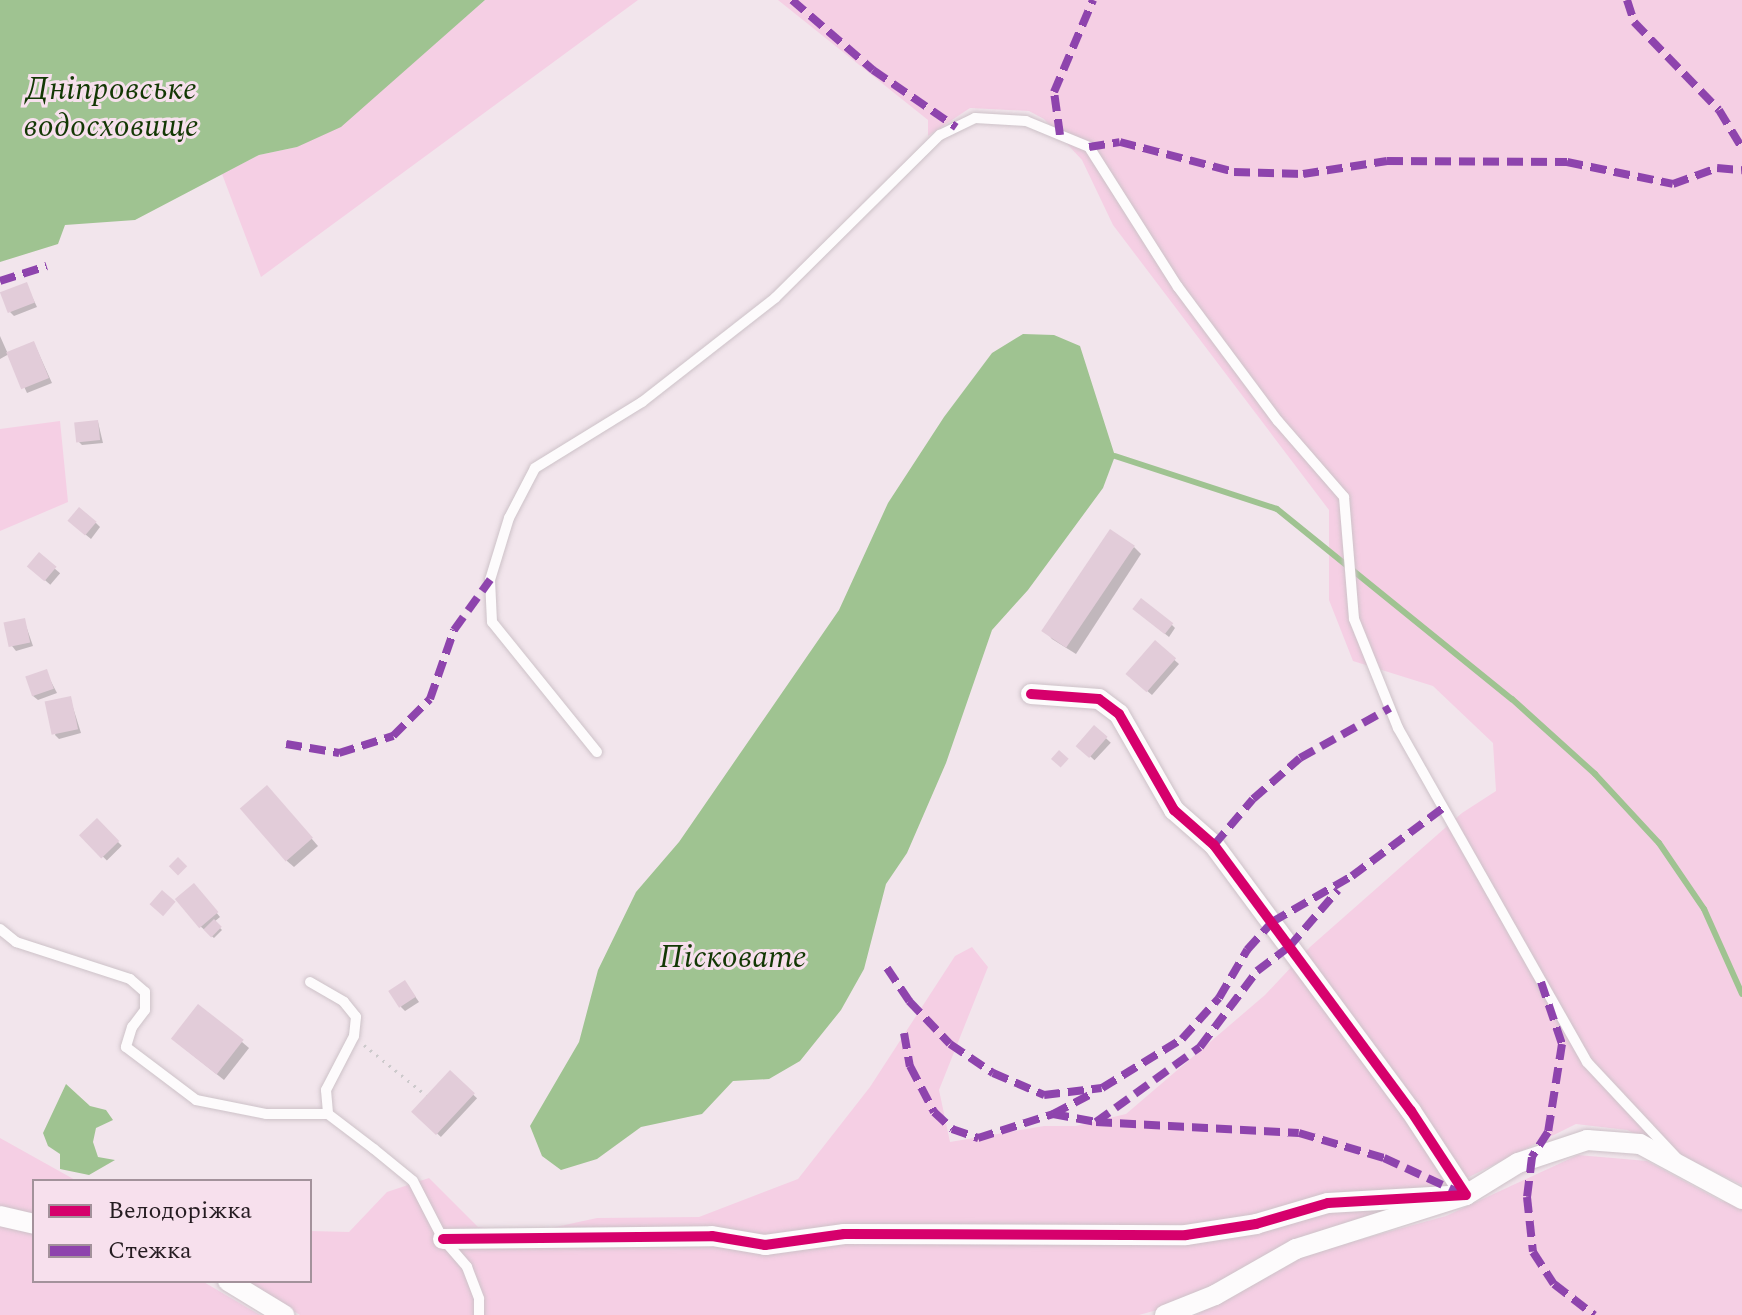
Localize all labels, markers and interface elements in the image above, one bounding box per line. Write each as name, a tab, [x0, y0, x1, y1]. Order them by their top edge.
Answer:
water label: Дніпровське водосховище	[23, 72, 199, 147]
water label: Пісковате	[659, 939, 807, 977]
legend	[32, 1179, 312, 1283]
text: Велодоріжка	[108, 1193, 252, 1229]
text: Стежка	[108, 1233, 192, 1269]

